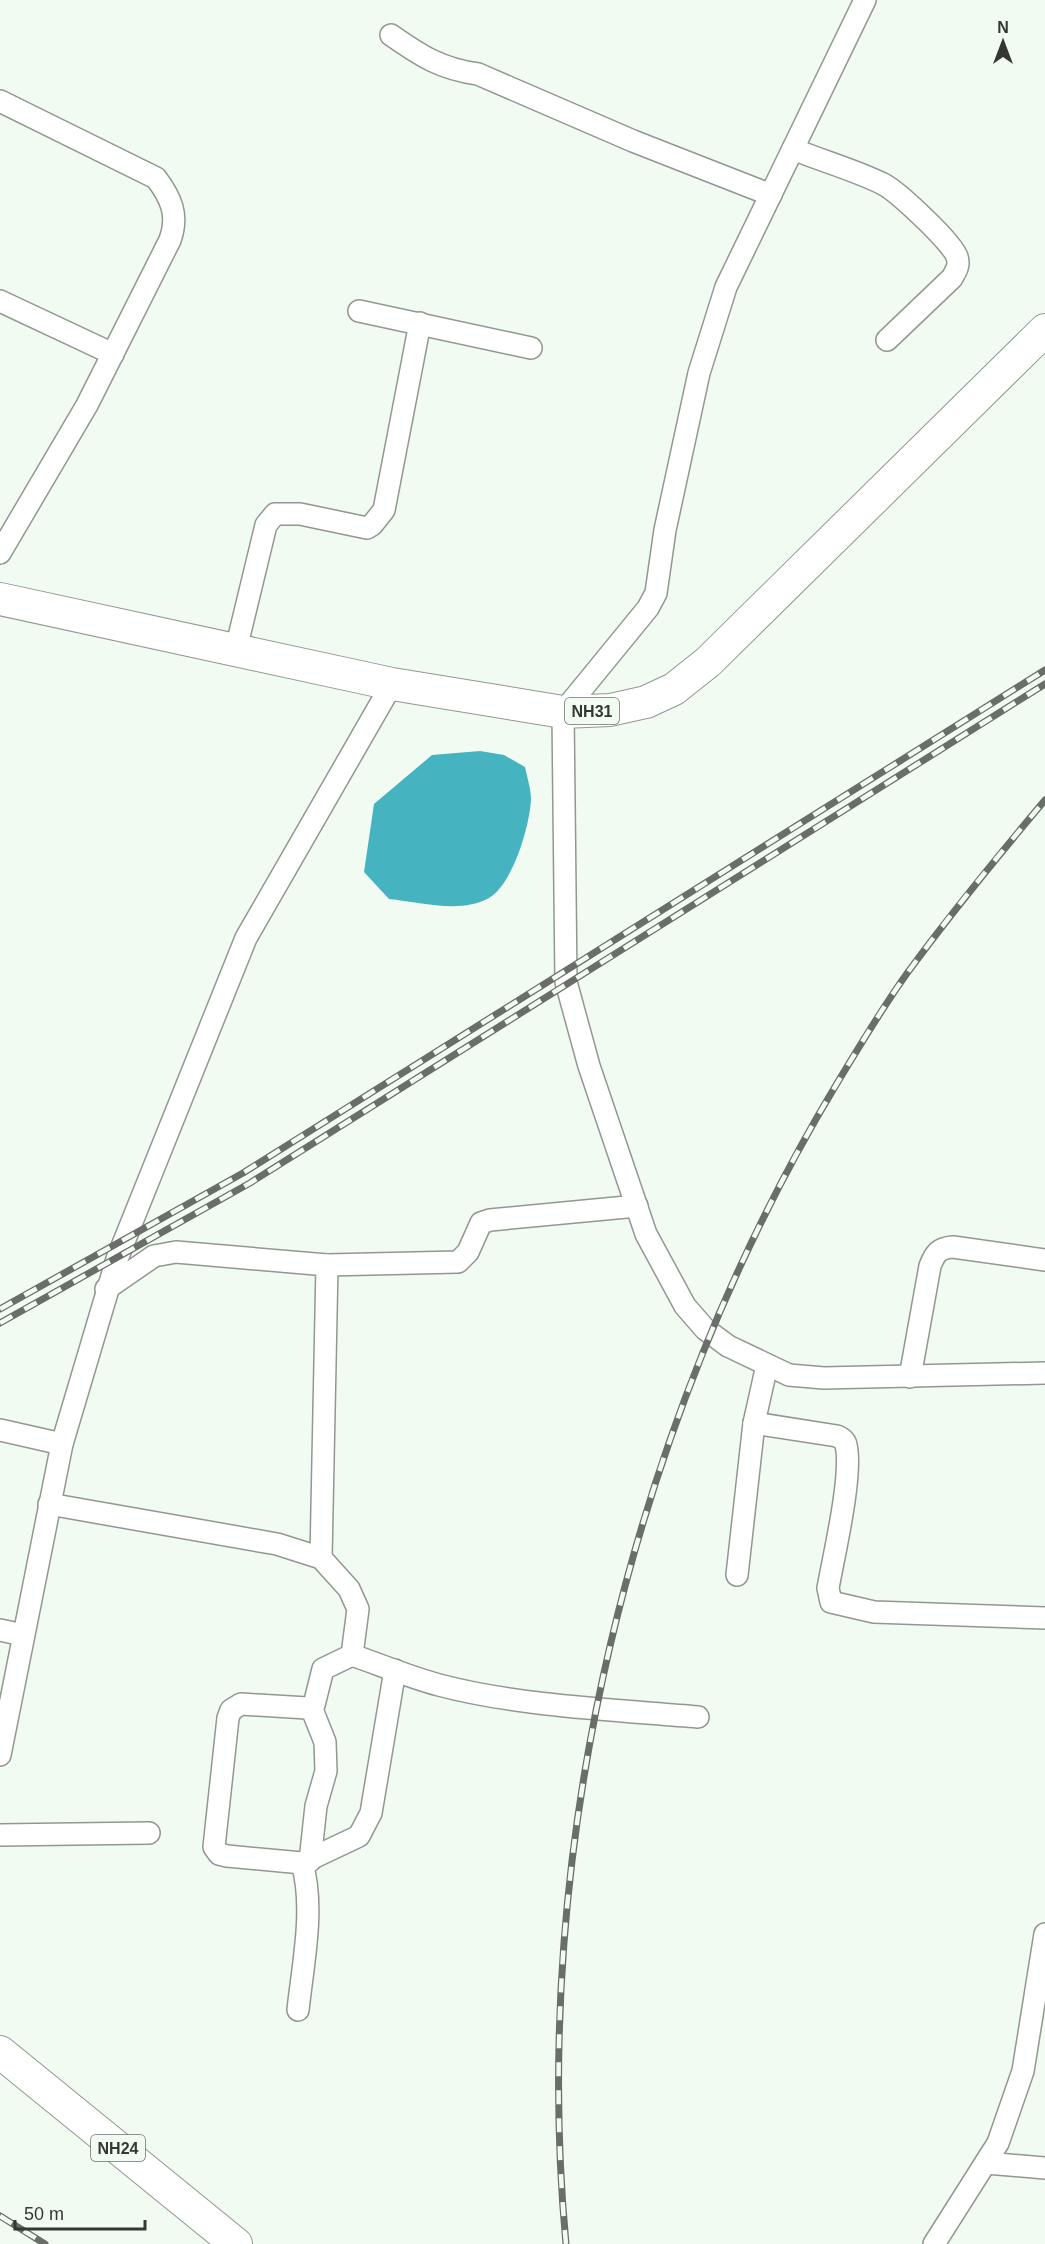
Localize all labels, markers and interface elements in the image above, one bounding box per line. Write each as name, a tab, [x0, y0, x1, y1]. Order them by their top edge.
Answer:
north arrow	[973, 12, 1033, 72]
text: N	[997, 19, 1009, 36]
road number: NH31	[565, 698, 619, 724]
road number: NH24	[91, 2135, 145, 2161]
scale bar	[15, 2193, 146, 2231]
text: 50 m	[24, 2204, 64, 2224]

